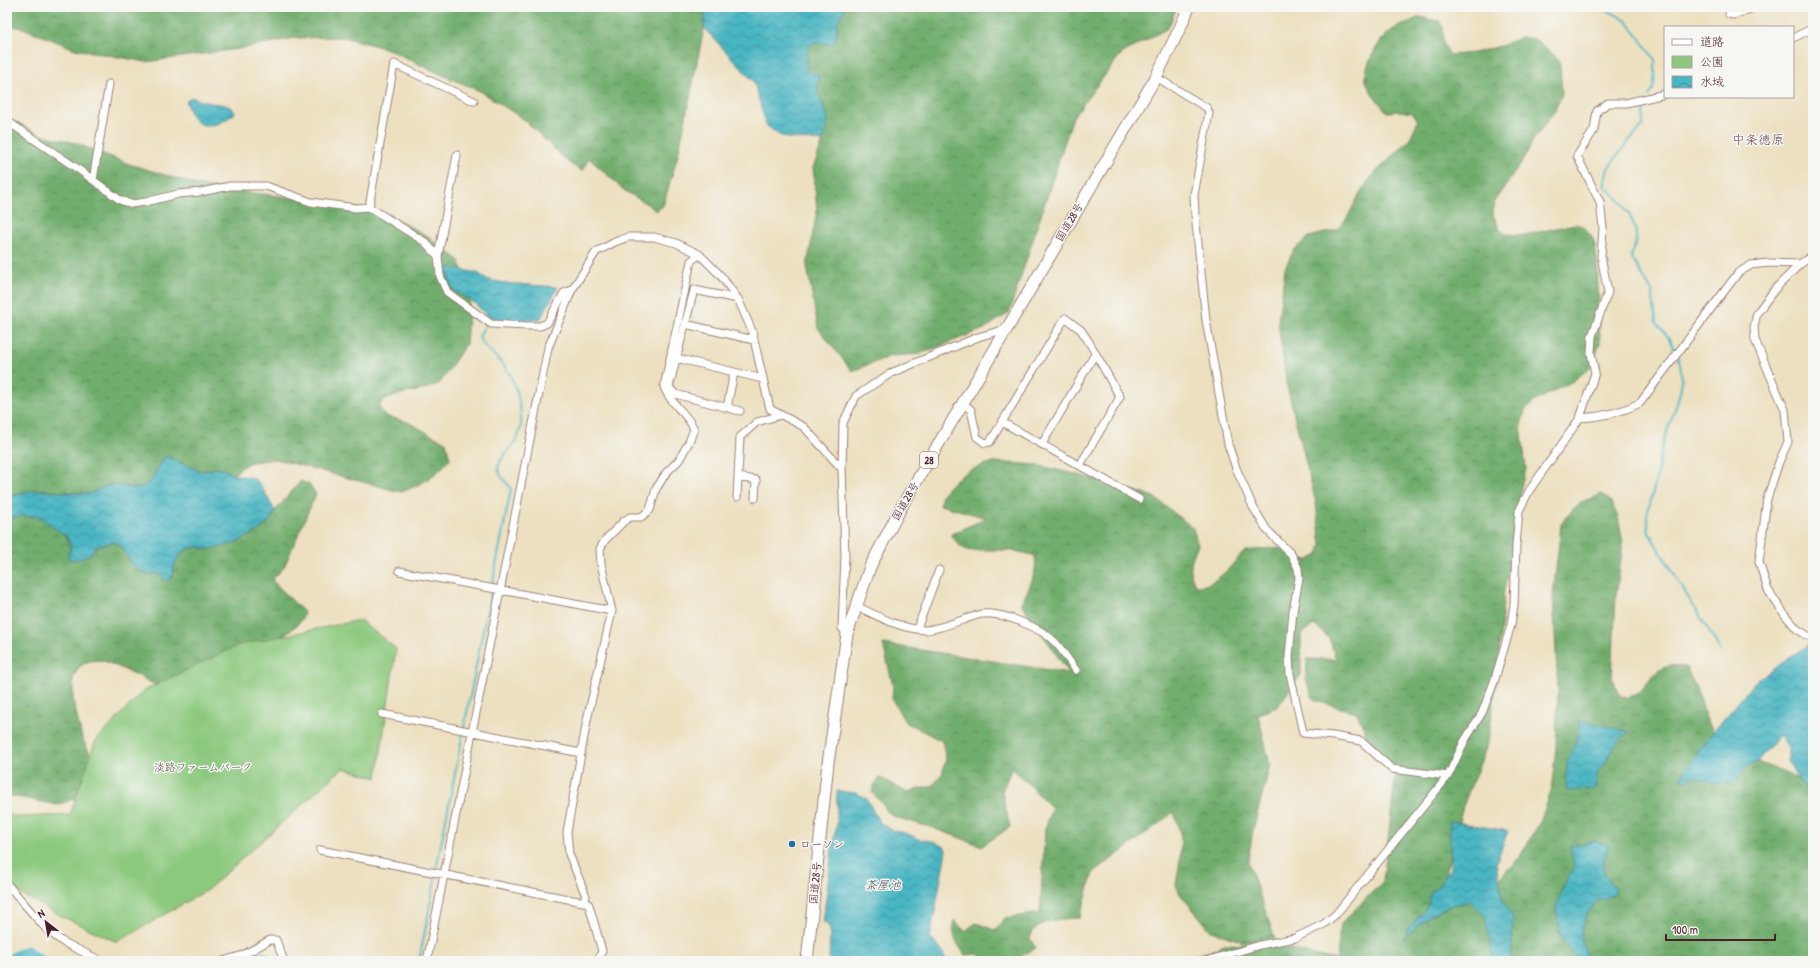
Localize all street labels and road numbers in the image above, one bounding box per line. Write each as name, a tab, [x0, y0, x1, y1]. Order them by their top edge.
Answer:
street label: 国道28号	[1052, 200, 1086, 244]
road number: 28	[920, 452, 938, 468]
street label: 国道28号	[888, 479, 922, 523]
street label: 国道28号	[806, 861, 824, 905]

